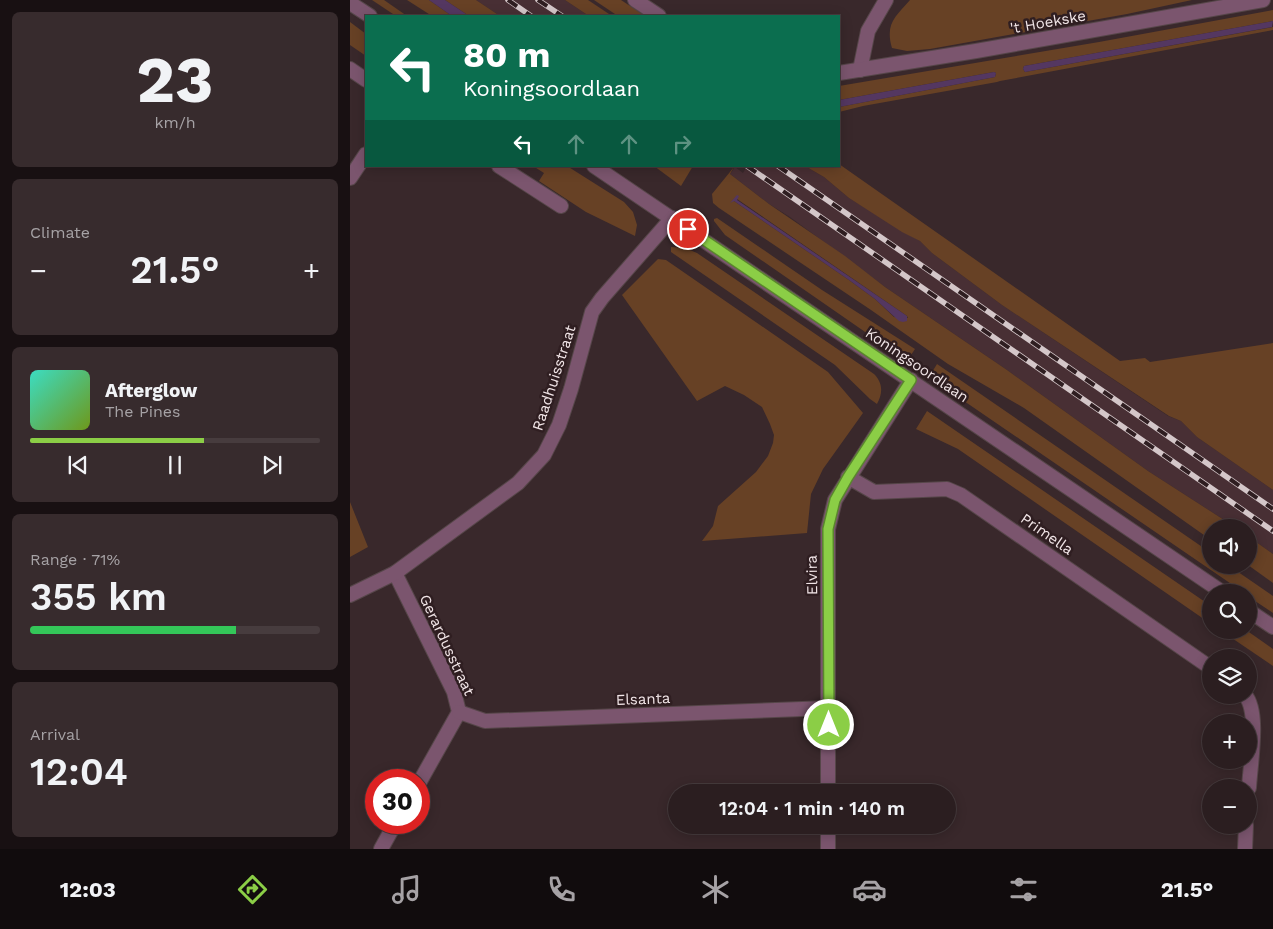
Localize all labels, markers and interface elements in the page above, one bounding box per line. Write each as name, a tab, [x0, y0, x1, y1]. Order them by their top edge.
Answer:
street label: 't Hoekske	[1009, 6, 1087, 38]
text: 80 m	[463, 34, 550, 76]
icon: left	[380, 35, 445, 100]
text: 23	[136, 42, 214, 118]
text: Koningsoordlaan	[463, 76, 640, 101]
text: km/h	[154, 113, 196, 132]
icon: left	[509, 130, 537, 158]
icon: ahead	[562, 130, 590, 158]
icon: ahead	[615, 130, 643, 158]
icon: right	[668, 130, 696, 158]
pin	[667, 208, 709, 250]
icon: arrive	[674, 215, 702, 243]
text: Climate	[30, 223, 90, 242]
text: 21.5°	[130, 248, 220, 292]
text: −	[30, 254, 47, 287]
text: +	[303, 254, 320, 287]
street label: Raadhuisstraat	[528, 322, 580, 433]
street label: Koningsoordlaan	[862, 324, 972, 406]
text: Afterglow	[105, 379, 197, 402]
text: The Pines	[105, 402, 181, 421]
icon: previous	[64, 451, 92, 479]
icon: pause	[161, 451, 189, 479]
icon: next	[258, 451, 286, 479]
street label: Primella	[1017, 509, 1077, 559]
map controls	[1202, 519, 1257, 834]
button: sound	[1202, 519, 1257, 574]
text: Range · 71%	[30, 550, 120, 569]
street label: Elvira	[803, 554, 821, 595]
text: 355 km	[30, 575, 167, 619]
button: search	[1202, 584, 1257, 639]
street label: Gerardusstraat	[416, 592, 479, 699]
button: layers	[1202, 649, 1257, 704]
street label: Elsanta	[615, 689, 671, 709]
position arrow	[802, 698, 854, 750]
button: +	[1202, 714, 1257, 769]
text: Arrival	[30, 725, 80, 744]
text: 12:04	[30, 750, 128, 794]
speed limit sign: 30	[365, 769, 430, 834]
button: −	[1202, 779, 1257, 834]
text: 12:04 · 1 min · 140 m	[719, 797, 905, 820]
icon: directions	[235, 872, 270, 907]
icon: music	[389, 872, 424, 907]
icon: phone	[544, 872, 579, 907]
icon: climate	[698, 872, 733, 907]
icon: car	[852, 872, 887, 907]
icon: filters	[1006, 872, 1041, 907]
text: 12:03	[60, 877, 116, 902]
text: 21.5°	[1161, 877, 1213, 902]

